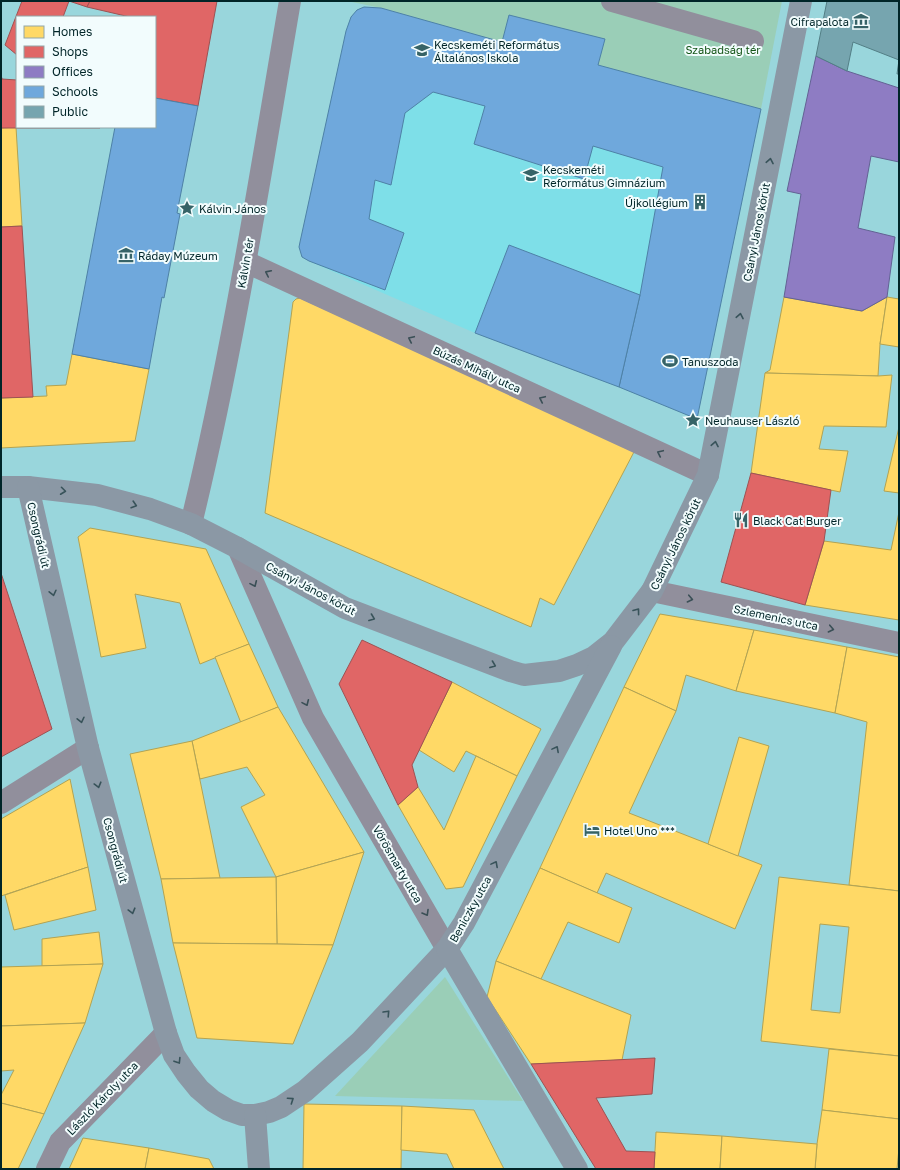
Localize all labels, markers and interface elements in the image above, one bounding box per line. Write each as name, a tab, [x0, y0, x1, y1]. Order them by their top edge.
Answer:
museum icon: Cifrapalota	[852, 12, 870, 30]
place label: Cifrapalota	[791, 15, 849, 28]
legend	[16, 16, 156, 128]
text: Homes	[52, 24, 92, 39]
place label: Kecskeméti Református Általános Iskola	[434, 38, 559, 64]
school or university icon: Kecskeméti Református Általános Iskola	[413, 41, 431, 59]
park label: Szabadság tér	[685, 43, 761, 56]
text: Shops	[52, 44, 88, 59]
text: Offices	[52, 64, 93, 79]
text: Schools	[52, 84, 98, 99]
text: Public	[52, 104, 89, 119]
one-way arrow	[765, 158, 774, 164]
place label: Kecskeméti Református Gimnázium	[543, 163, 665, 189]
school or university icon: Kecskeméti Református Gimnázium	[522, 166, 540, 184]
street label: Csányi János körút	[740, 182, 772, 282]
building icon: Újkollégium	[691, 193, 709, 211]
place label: Újkollégium	[625, 196, 688, 209]
place icon: Kálvin János	[178, 199, 196, 217]
place label: Kálvin János	[199, 202, 266, 215]
street label: Kálvin tér	[234, 236, 256, 289]
museum icon: Ráday Múzeum	[117, 246, 135, 264]
place label: Ráday Múzeum	[138, 249, 218, 262]
one-way arrow	[265, 270, 272, 278]
one-way arrow	[735, 313, 743, 319]
one-way arrow	[408, 336, 415, 344]
street label: Búzás Mihály utca	[431, 343, 523, 395]
sports icon: Tanuszoda	[661, 352, 679, 370]
place label: Tanuszoda	[682, 355, 739, 368]
one-way arrow	[539, 396, 546, 404]
place icon: Neuhauser László	[684, 411, 702, 429]
place label: Neuhauser László	[705, 414, 800, 427]
one-way arrow	[710, 441, 718, 447]
one-way arrow	[657, 450, 665, 458]
one-way arrow	[59, 486, 66, 495]
street label: Csányi János körút	[647, 496, 703, 592]
one-way arrow	[131, 500, 138, 509]
street label: Csongrádi út	[25, 501, 53, 569]
restaurant icon: Black Cat Burger	[732, 511, 750, 529]
place label: Black Cat Burger	[753, 514, 842, 527]
street label: Csányi János körút	[264, 559, 358, 617]
one-way arrow	[249, 580, 257, 588]
one-way arrow	[48, 590, 56, 596]
one-way arrow	[687, 595, 694, 603]
street label: Szlemenics utca	[733, 602, 819, 632]
one-way arrow	[632, 608, 640, 615]
one-way arrow	[368, 614, 375, 622]
one-way arrow	[828, 624, 834, 633]
one-way arrow	[490, 660, 497, 668]
one-way arrow	[302, 699, 310, 706]
one-way arrow	[77, 716, 85, 723]
one-way arrow	[552, 746, 559, 753]
one-way arrow	[93, 782, 102, 789]
street label: Csongrádi út	[101, 816, 131, 884]
hotel icon: Hotel Uno ***	[583, 821, 601, 839]
street label: Vörösmarty utca	[371, 823, 425, 905]
place label: Hotel Uno ***	[604, 824, 675, 837]
one-way arrow	[491, 861, 498, 868]
street label: Beniczky utca	[446, 874, 494, 944]
one-way arrow	[127, 907, 136, 914]
one-way arrow	[422, 909, 429, 916]
one-way arrow	[382, 1011, 389, 1018]
one-way arrow	[174, 1057, 181, 1064]
street label: László Károly utca	[64, 1059, 140, 1137]
one-way arrow	[286, 1098, 293, 1105]

